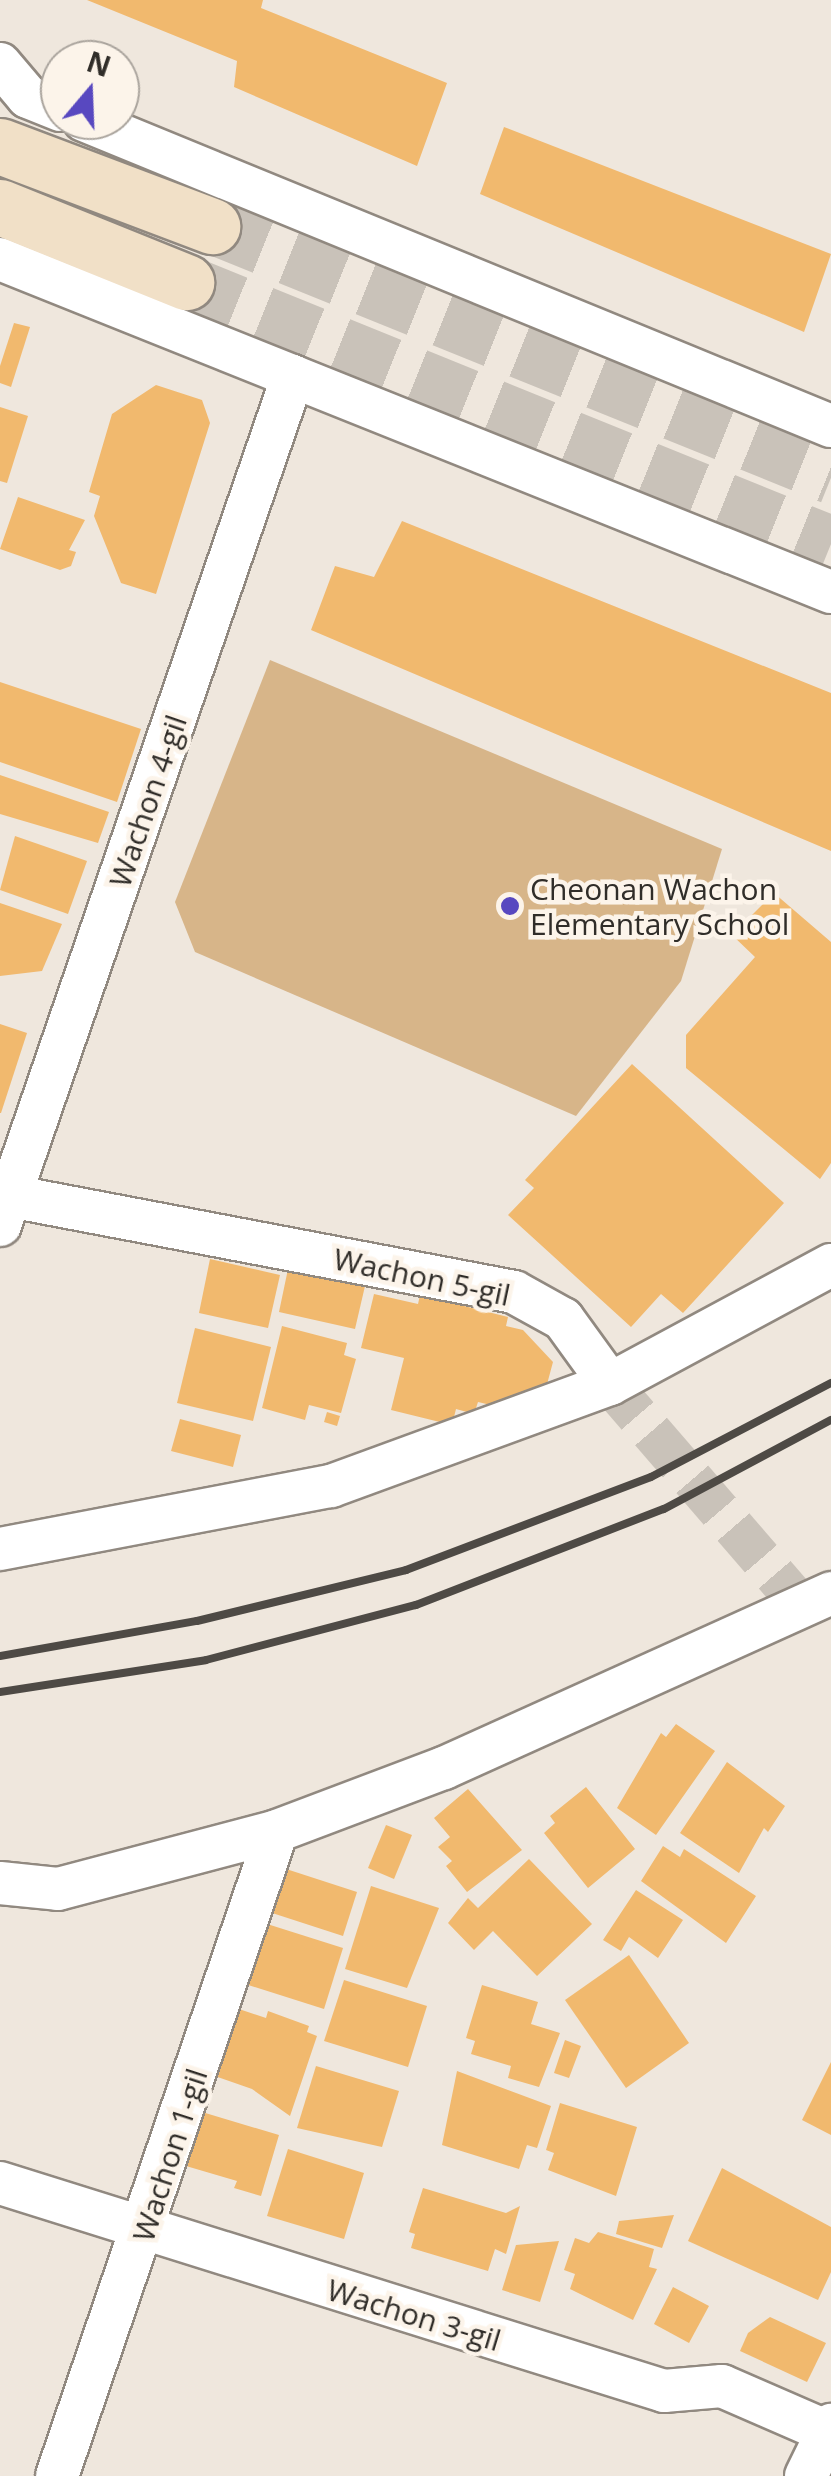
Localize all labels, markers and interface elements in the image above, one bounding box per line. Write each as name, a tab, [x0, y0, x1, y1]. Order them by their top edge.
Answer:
north arrow	[40, 40, 140, 140]
text: N	[82, 42, 116, 85]
street label: Wachon 4-gil	[102, 710, 194, 892]
place label: Cheonan Wachon Elementary School	[530, 871, 789, 942]
marker: Cheonan Wachon Elementary School	[499, 895, 521, 917]
street label: Wachon 5-gil	[330, 1241, 514, 1313]
street label: Wachon 1-gil	[125, 2064, 215, 2246]
street label: Wachon 3-gil	[323, 2272, 505, 2358]

